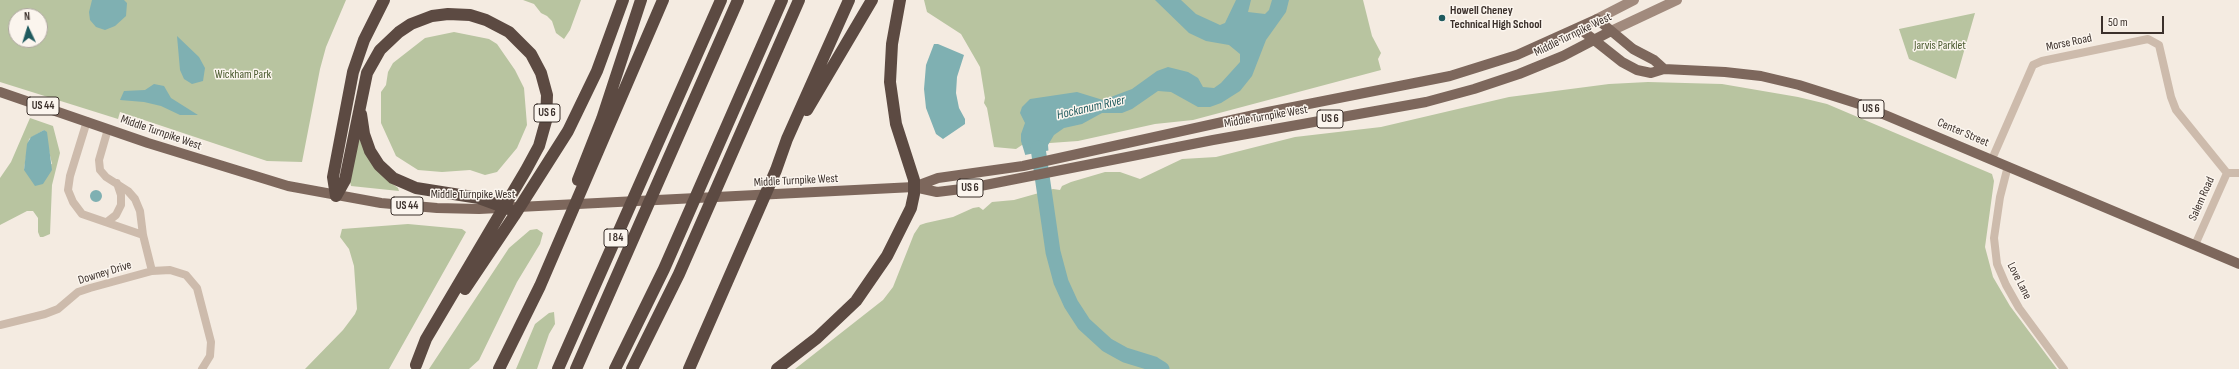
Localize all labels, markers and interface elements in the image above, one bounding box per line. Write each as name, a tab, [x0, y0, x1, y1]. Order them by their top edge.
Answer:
place label: Howell Cheney Technical High School	[1450, 4, 1542, 32]
north arrow	[8, 8, 48, 48]
scale bar	[2103, 8, 2166, 34]
text: N	[24, 10, 31, 23]
street label: Middle Turnpike West	[1532, 10, 1614, 60]
marker: Howell Cheney Technical High School	[1437, 13, 1447, 23]
text: 50 m	[2108, 15, 2128, 30]
street label: Morse Road	[2045, 31, 2093, 55]
park label: Jarvis Parklet	[1914, 39, 1966, 53]
park label: Wickham Park	[215, 68, 271, 82]
water label: Hockanum River	[1055, 93, 1127, 123]
road number: US 44	[27, 97, 59, 115]
road number: US 6	[1858, 100, 1884, 118]
street label: Middle Turnpike West	[1223, 103, 1309, 131]
road number: US 6	[534, 104, 560, 122]
road number: US 6	[1317, 110, 1343, 128]
street label: Middle Turnpike West	[119, 112, 203, 154]
street label: Center Street	[1935, 116, 1991, 150]
street label: Middle Turnpike West	[753, 172, 839, 190]
street label: Salem Road	[2186, 175, 2218, 223]
road number: US 6	[957, 179, 983, 197]
street label: Middle Turnpike West	[431, 188, 515, 202]
road number: US 44	[391, 197, 423, 215]
road number: I 84	[604, 229, 628, 247]
street label: Downey Drive	[77, 258, 133, 288]
street label: Love Lane	[2004, 260, 2034, 302]

